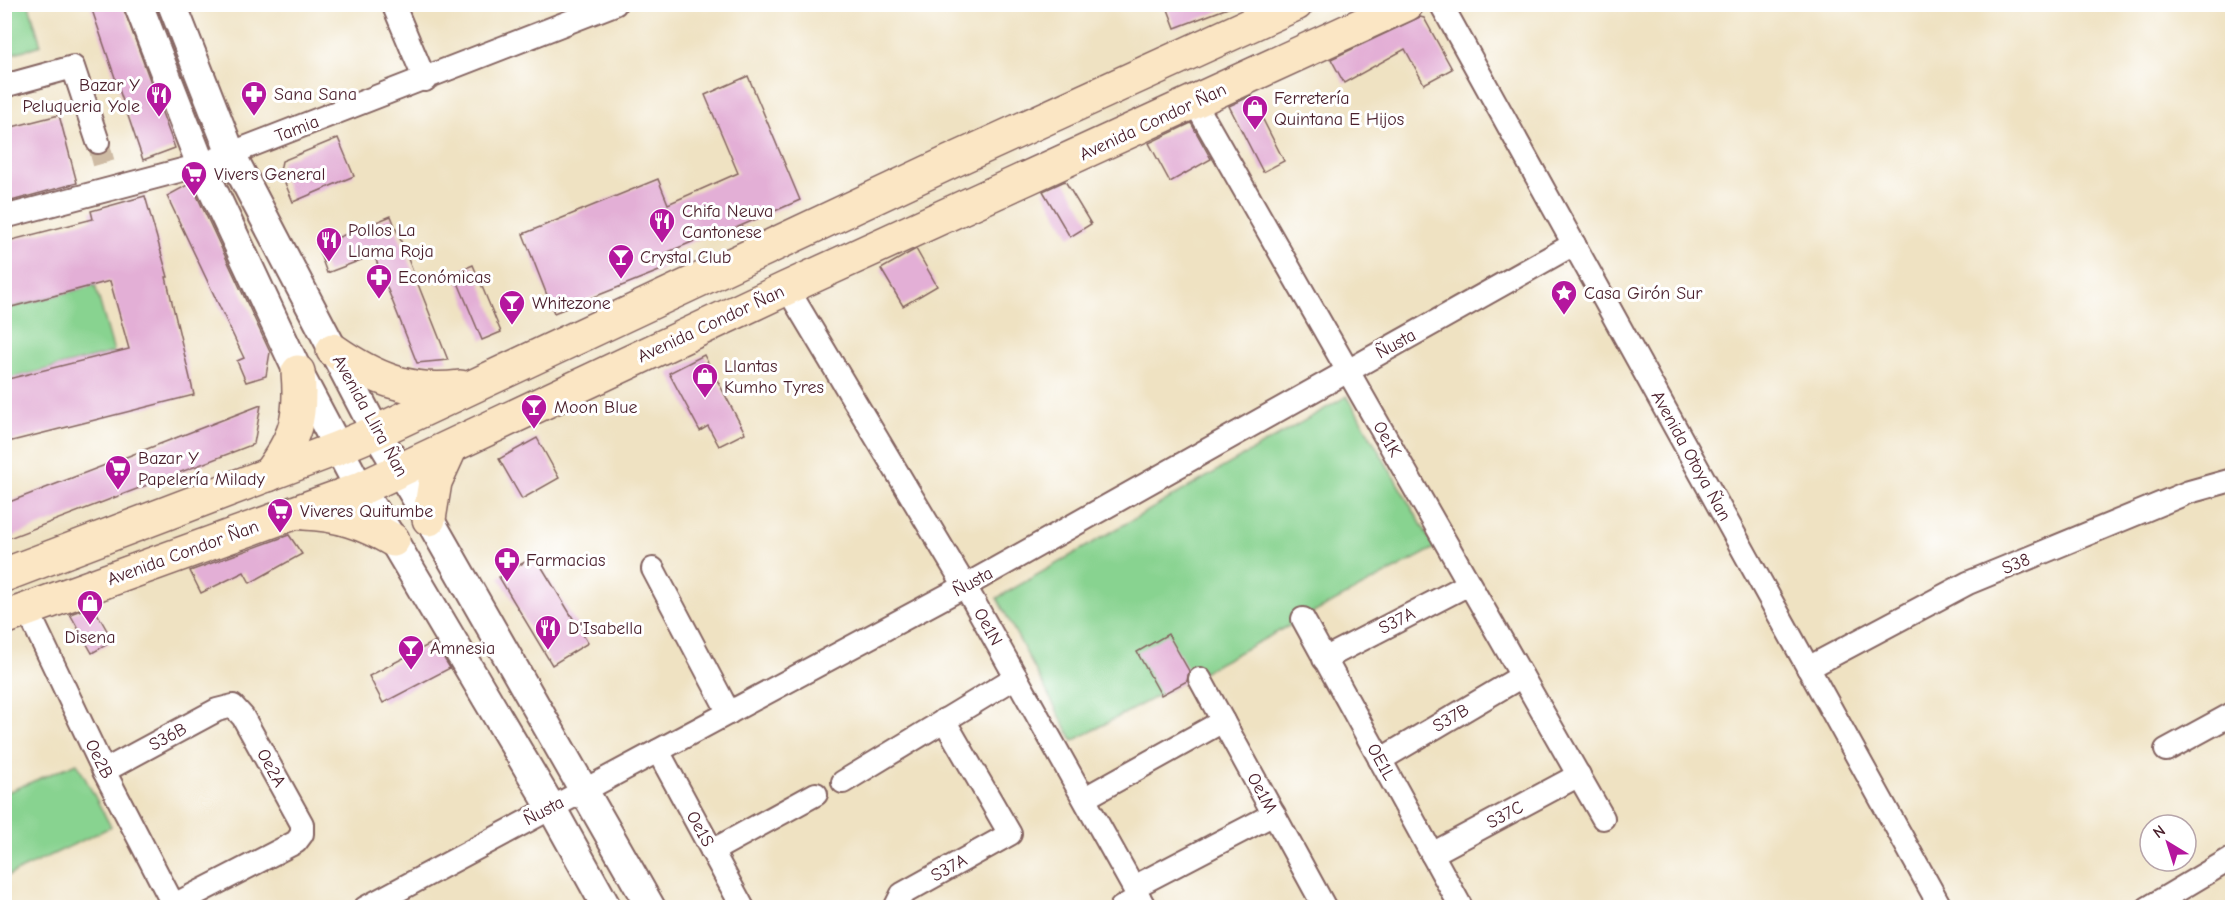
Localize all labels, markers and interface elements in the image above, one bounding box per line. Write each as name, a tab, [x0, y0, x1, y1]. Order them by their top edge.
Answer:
place label: Bazar Y Peluqueria Yole	[22, 75, 140, 117]
pharmacy icon: Sana Sana	[239, 79, 269, 117]
street label: Avenida Condor Ñan	[1076, 79, 1230, 165]
restaurant icon: Bazar Y Peluqueria Yole	[144, 80, 174, 118]
place label: Sana Sana	[274, 84, 357, 105]
place label: Ferretería Quintana E Hijos	[1274, 88, 1404, 130]
shop icon: Ferretería Quintana E Hijos	[1240, 93, 1270, 131]
street label: Tamia	[272, 111, 322, 147]
supermarket icon: Vivers General	[179, 159, 209, 197]
place label: Vivers General	[214, 164, 325, 185]
place label: Chifa Neuva Cantonese	[682, 201, 773, 243]
restaurant icon: Chifa Neuva Cantonese	[647, 206, 677, 244]
place label: Pollos La Llama Roja	[348, 220, 434, 262]
restaurant icon: Pollos La Llama Roja	[314, 225, 344, 263]
bar icon: Crystal Club	[606, 242, 636, 280]
place label: Crystal Club	[640, 247, 731, 268]
pharmacy icon: Económicas	[364, 262, 394, 300]
place label: Económicas	[398, 267, 491, 288]
place icon: Casa Girón Sur	[1549, 278, 1579, 316]
street label: Avenida Condor Ñan	[634, 281, 788, 367]
place label: Casa Girón Sur	[1584, 283, 1703, 304]
bar icon: Whitezone	[497, 288, 527, 326]
place label: Whitezone	[532, 293, 611, 314]
street label: Ñusta	[1372, 325, 1420, 363]
street label: Avenida Llira Ñan	[328, 352, 412, 480]
place label: Llantas Kumho Tyres	[724, 356, 824, 398]
shop icon: Llantas Kumho Tyres	[690, 361, 720, 399]
street label: Avenida Otoya Ñan	[1647, 387, 1735, 525]
bar icon: Moon Blue	[519, 392, 549, 430]
place label: Moon Blue	[554, 397, 637, 418]
street label: Oe1K	[1368, 417, 1406, 461]
place label: Bazar Y Papelería Milady	[138, 448, 266, 490]
supermarket icon: Bazar Y Papelería Milady	[103, 453, 133, 491]
supermarket icon: Viveres Quitumbe	[265, 496, 295, 534]
place label: Viveres Quitumbe	[300, 501, 433, 522]
street label: Avenida Condor Ñan	[105, 516, 261, 590]
pharmacy icon: Farmacias	[492, 545, 522, 583]
street label: S38	[1999, 549, 2033, 579]
place label: Farmacias	[526, 550, 606, 571]
street label: Ñusta	[949, 563, 997, 601]
shop icon: Disena	[75, 588, 105, 626]
street label: S37A	[1375, 603, 1419, 639]
street label: Oe1N	[969, 605, 1007, 649]
restaurant icon: D'Isabella	[533, 613, 563, 651]
place label: D'Isabella	[568, 618, 642, 639]
place label: Disena	[64, 627, 116, 648]
bar icon: Amnesia	[396, 633, 426, 671]
place label: Amnesia	[430, 638, 495, 659]
street label: S37B	[1429, 699, 1473, 737]
street label: S36B	[145, 718, 191, 756]
street label: Oe2B	[81, 736, 117, 782]
street label: OE1L	[1362, 740, 1400, 784]
street label: Oe2A	[252, 745, 290, 791]
street label: Oe1M	[1242, 769, 1282, 817]
street label: Ñusta	[520, 792, 568, 830]
street label: S37C	[1483, 797, 1527, 833]
street label: Oe1S	[682, 807, 718, 851]
north arrow	[2138, 813, 2198, 873]
text: N	[2150, 822, 2169, 842]
street label: S37A	[927, 850, 971, 886]

